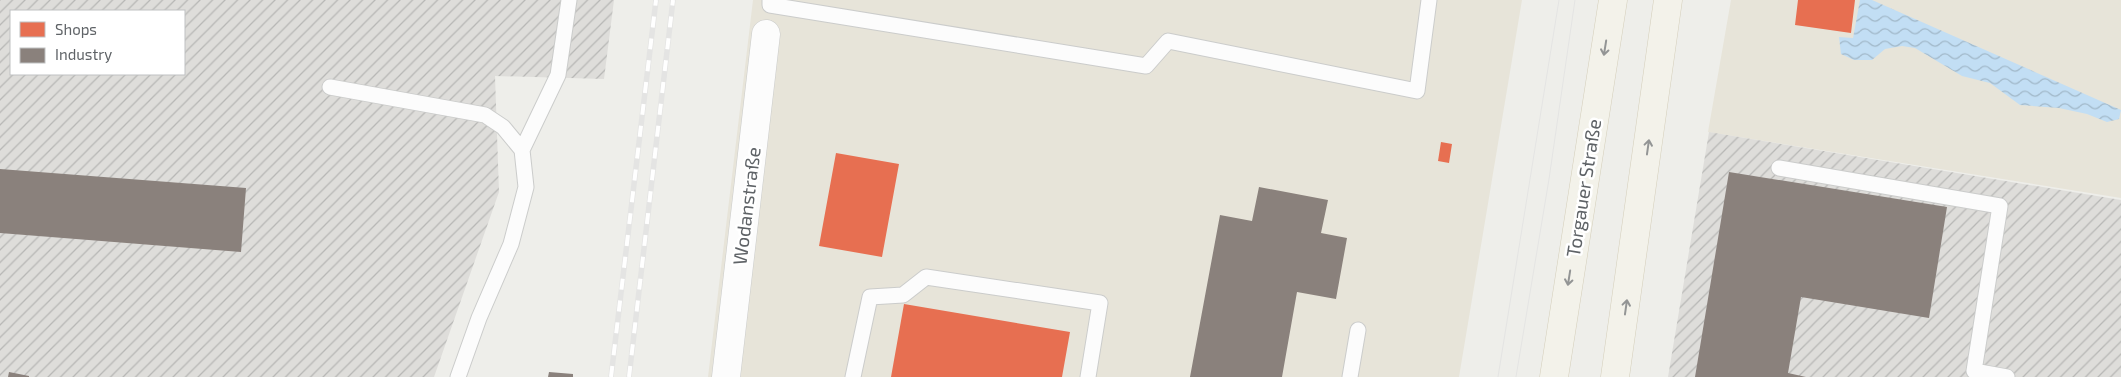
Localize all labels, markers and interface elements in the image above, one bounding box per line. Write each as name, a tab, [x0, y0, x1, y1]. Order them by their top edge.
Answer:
legend	[10, 10, 185, 75]
text: Shops	[55, 20, 97, 38]
one-way arrow	[1600, 40, 1610, 56]
text: Industry	[55, 45, 112, 63]
street label: Torgauer Straße	[1561, 117, 1605, 259]
one-way arrow	[1643, 139, 1653, 155]
street label: Wodanstraße	[727, 146, 765, 266]
one-way arrow	[1564, 270, 1574, 286]
one-way arrow	[1621, 300, 1631, 316]

